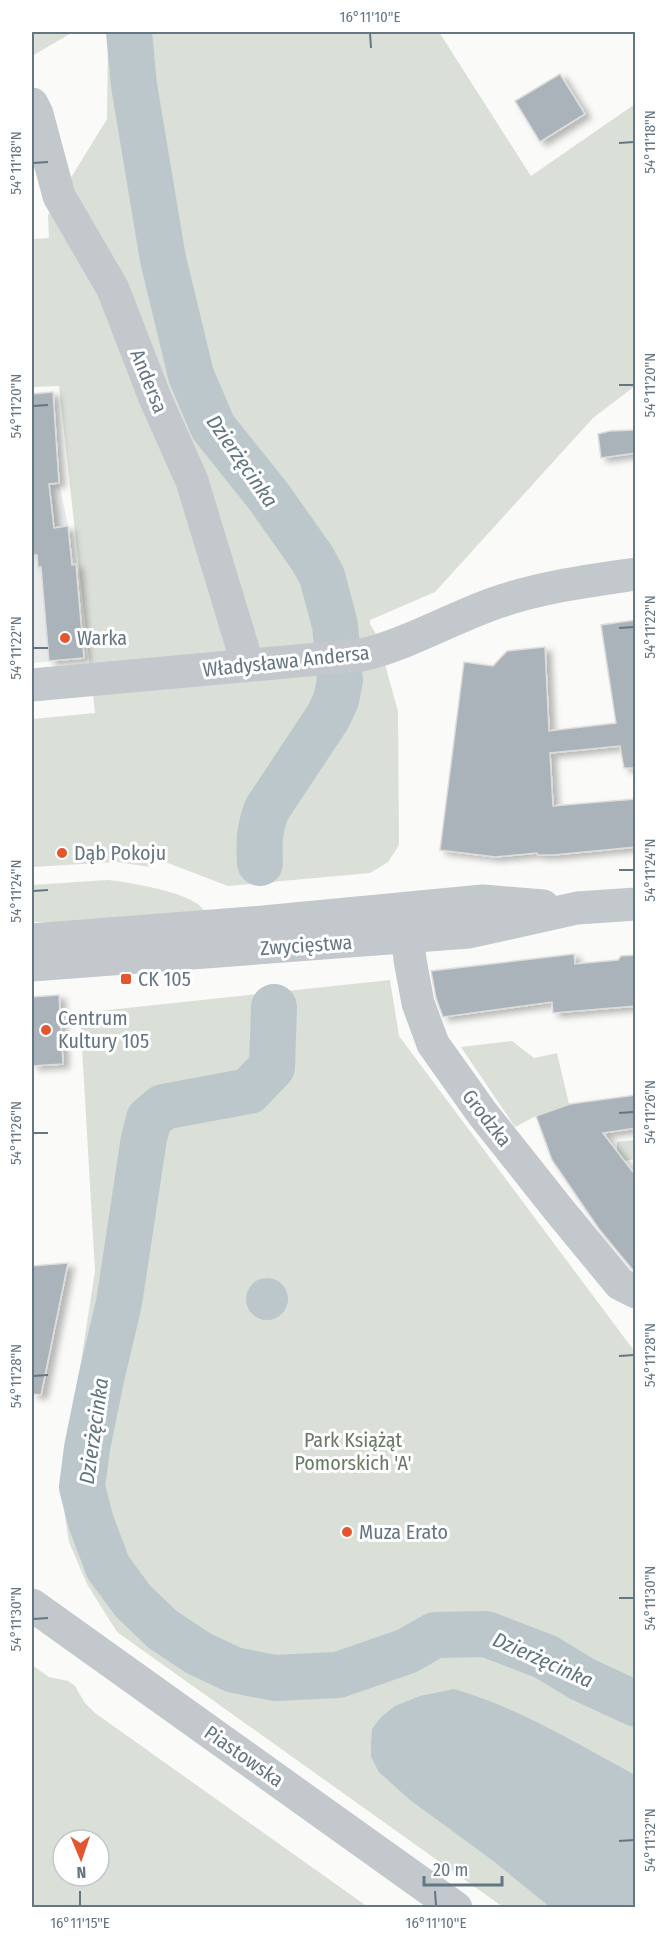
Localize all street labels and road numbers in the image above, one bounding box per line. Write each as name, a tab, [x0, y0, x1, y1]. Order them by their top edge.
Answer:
street label: Andersa	[125, 346, 173, 416]
street label: Władysława Andersa	[201, 640, 371, 682]
street label: Zwycięstwa	[259, 930, 353, 960]
street label: Grodzka	[457, 1085, 517, 1151]
street label: Piastowska	[200, 1720, 288, 1792]

